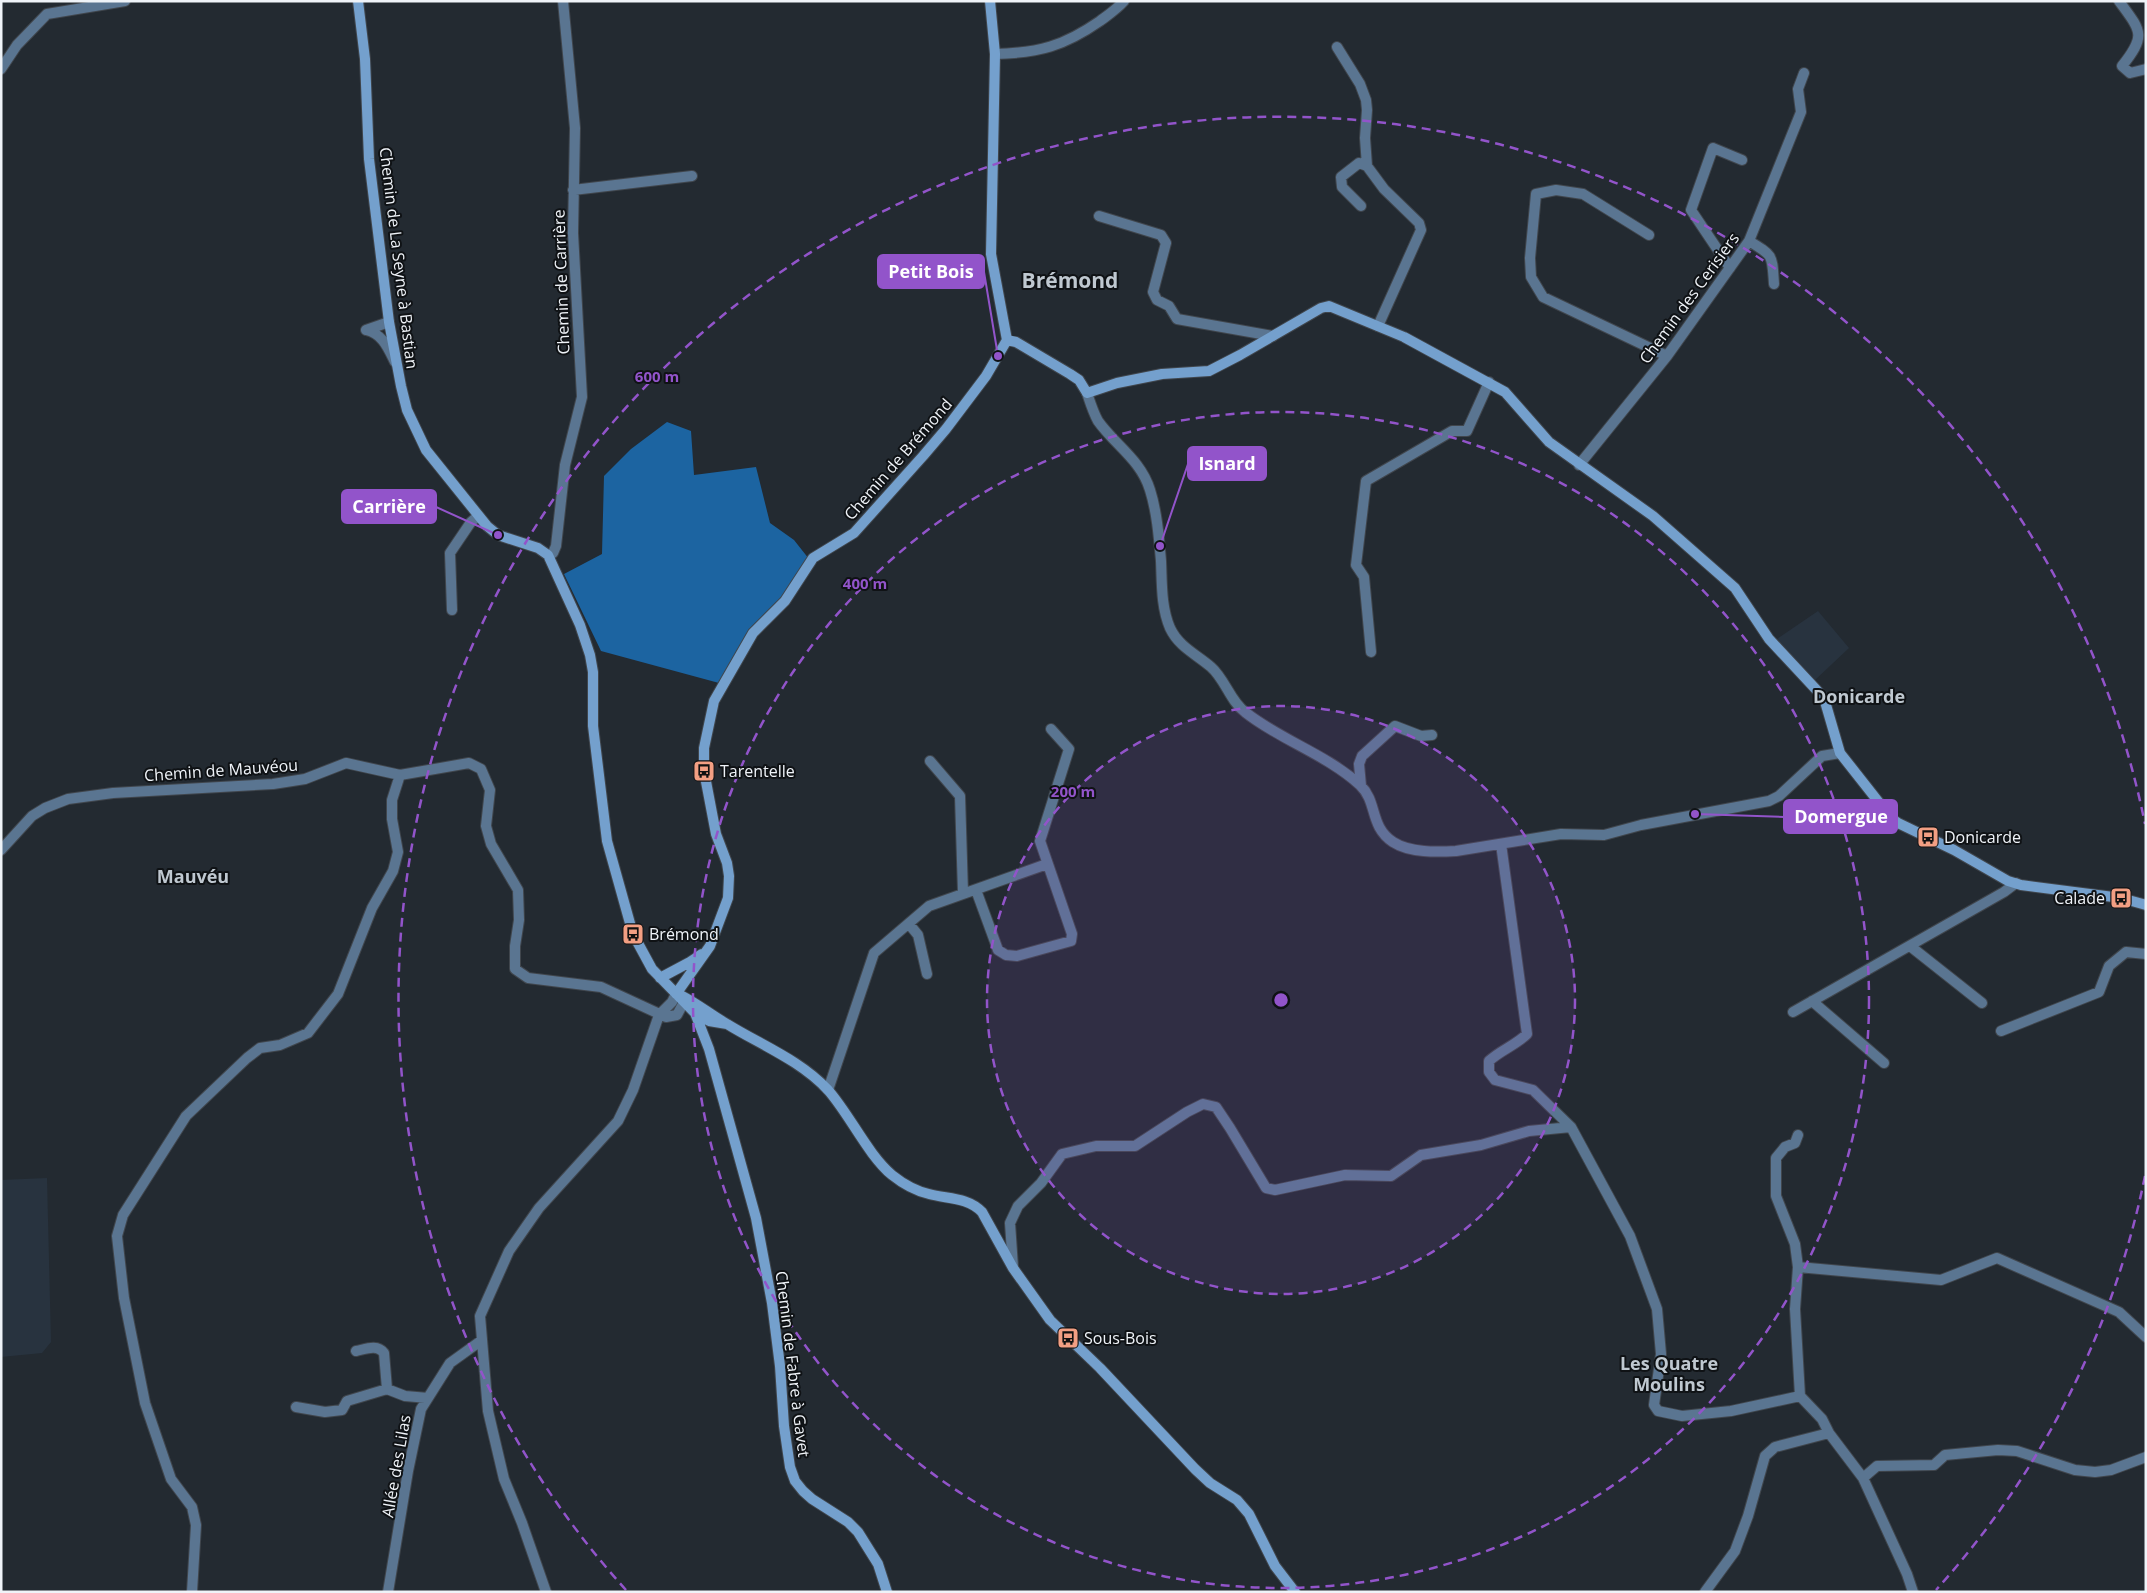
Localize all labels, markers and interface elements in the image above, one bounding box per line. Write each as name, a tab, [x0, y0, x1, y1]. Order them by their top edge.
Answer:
street label: Chemin de La Seyne à Bastian	[374, 146, 424, 370]
street label: Chemin de Carrière	[547, 209, 575, 355]
street label: Chemin des Cerisiers	[1634, 228, 1744, 368]
callout: Petit Bois	[878, 255, 984, 288]
text: Petit Bois	[888, 259, 974, 283]
district label: Brémond	[1022, 266, 1118, 294]
text: 600 m	[635, 366, 679, 386]
street label: Chemin de Brémond	[839, 393, 957, 525]
callout: Isnard	[1188, 447, 1266, 480]
text: Isnard	[1198, 451, 1256, 475]
callout: Carrière	[342, 490, 436, 523]
text: Carrière	[352, 494, 426, 518]
text: 400 m	[843, 573, 887, 593]
district label: Donicarde	[1813, 684, 1905, 708]
street label: Chemin de Mauvéou	[143, 754, 299, 786]
bus stop icon: Tarentelle	[692, 759, 716, 783]
place label: Tarentelle	[720, 760, 795, 782]
text: 200 m	[1051, 781, 1095, 801]
callout: Domergue	[1784, 800, 1897, 833]
text: Domergue	[1794, 804, 1888, 828]
bus stop icon: Donicarde	[1916, 825, 1940, 849]
place label: Donicarde	[1944, 826, 2021, 848]
district label: Mauvéu	[157, 864, 229, 888]
bus stop icon: Calade	[2109, 886, 2133, 910]
place label: Calade	[2054, 887, 2105, 909]
bus stop icon: Brémond	[621, 922, 645, 946]
place label: Brémond	[649, 923, 719, 945]
centre of rings	[1272, 991, 1290, 1009]
street label: Chemin de Fabre à Gavet	[771, 1270, 815, 1459]
bus stop icon: Sous-Bois	[1056, 1326, 1080, 1350]
place label: Sous-Bois	[1084, 1327, 1157, 1349]
district label: Les Quatre Moulins	[1620, 1351, 1718, 1396]
street label: Allée des Lilas	[376, 1413, 416, 1519]

